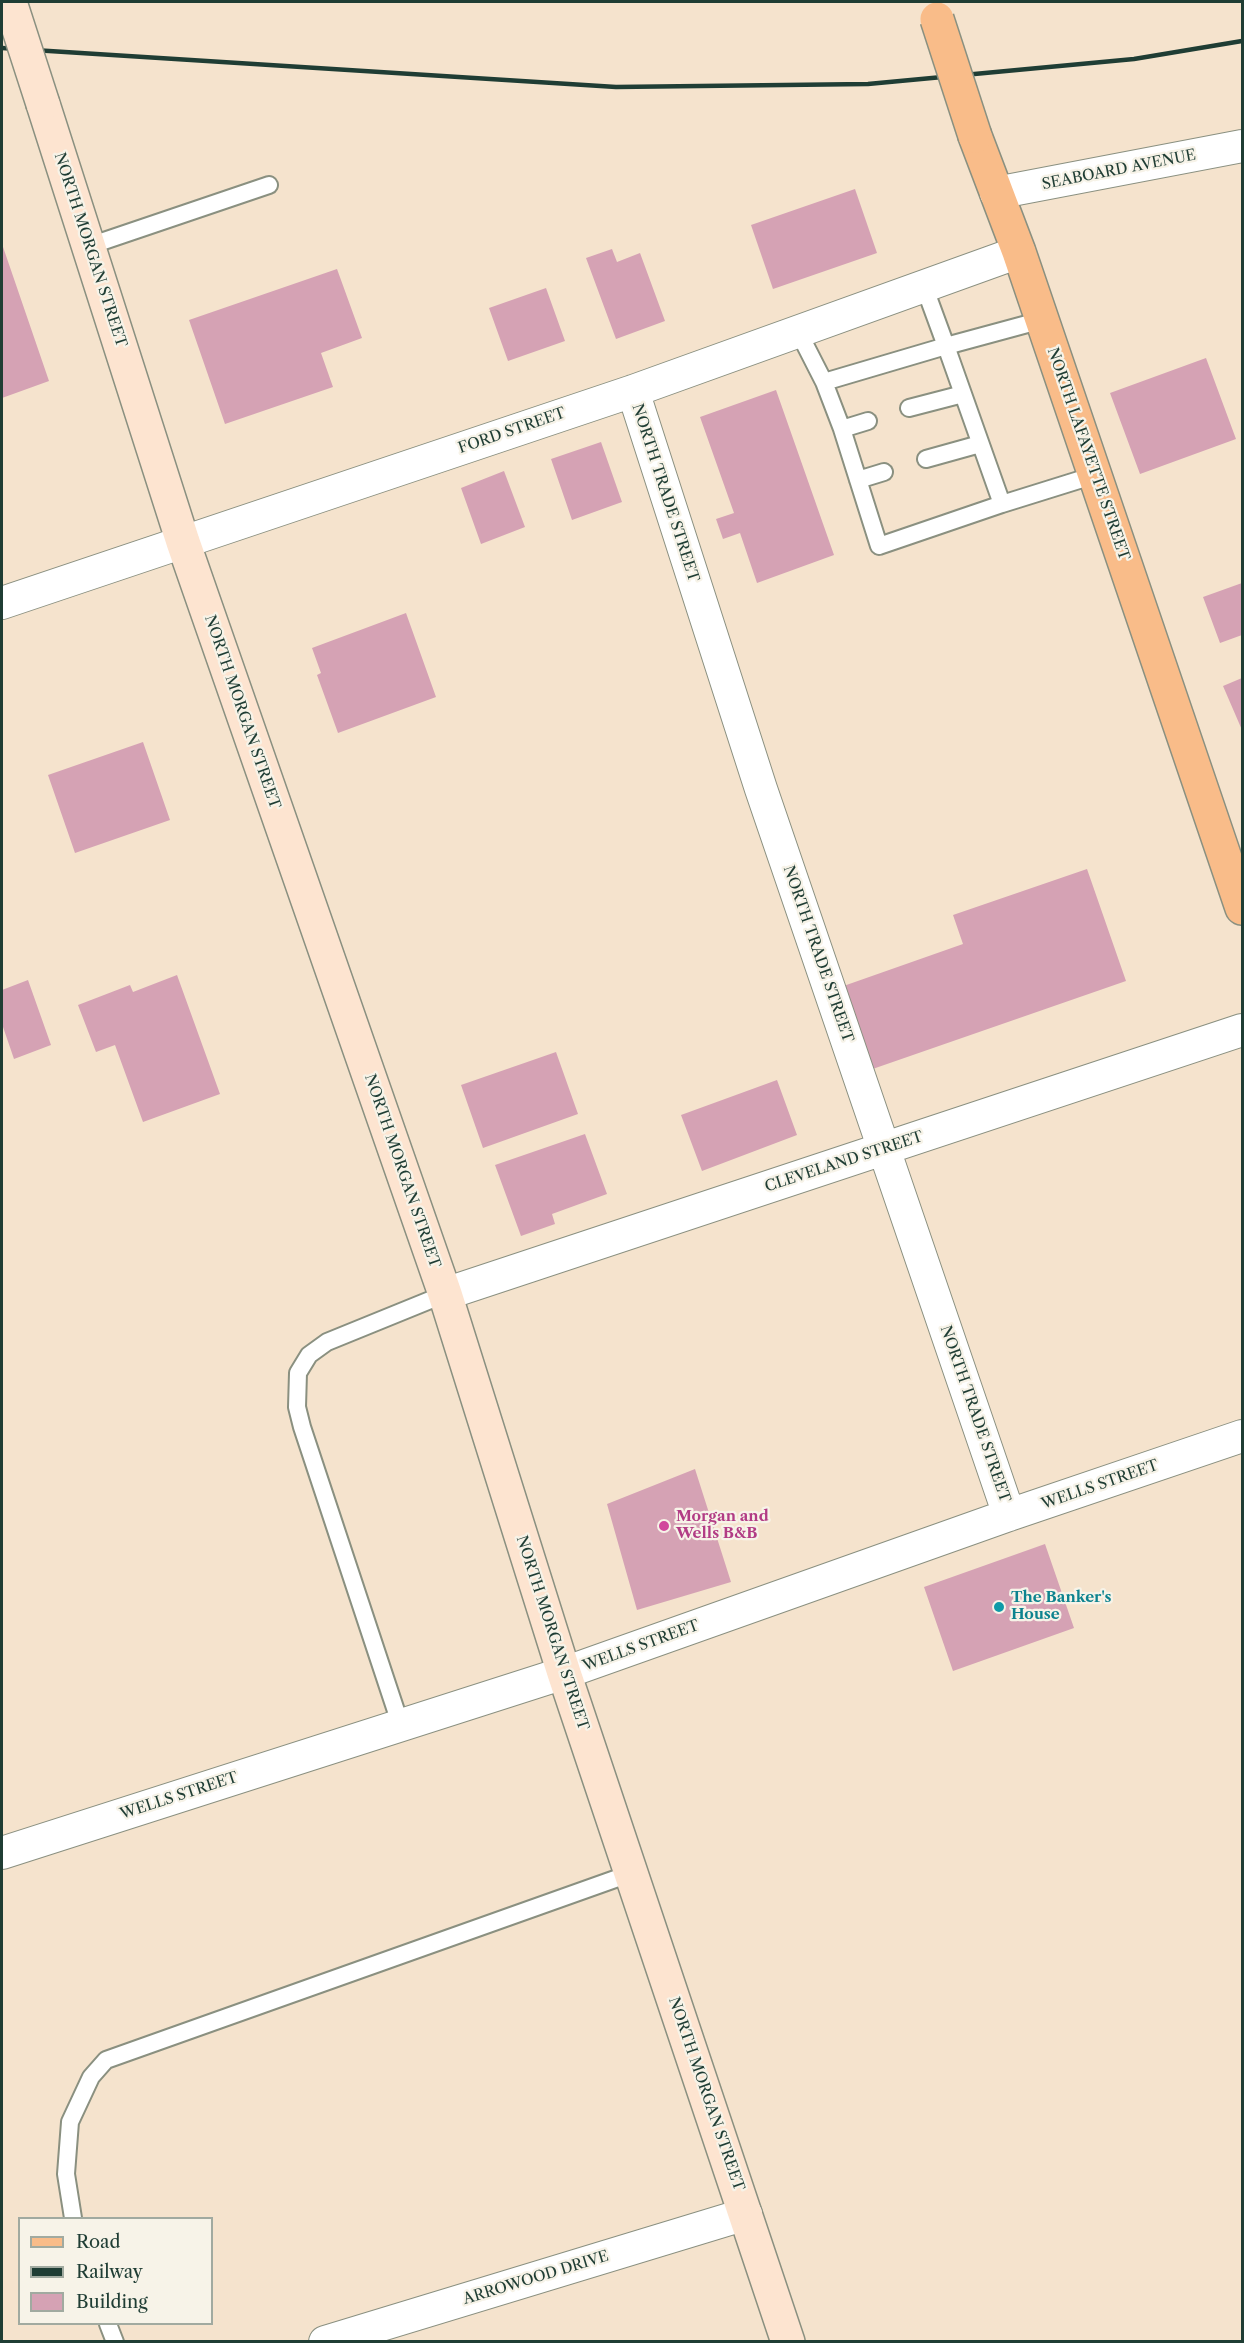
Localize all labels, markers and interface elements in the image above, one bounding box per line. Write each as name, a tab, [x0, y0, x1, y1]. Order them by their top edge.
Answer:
street label: SEABOARD AVENUE	[1040, 146, 1198, 194]
street label: NORTH MORGAN STREET	[50, 150, 130, 350]
street label: NORTH LAFAYETTE STREET	[1043, 345, 1133, 563]
street label: NORTH TRADE STREET	[628, 402, 702, 584]
street label: FORD STREET	[456, 404, 568, 458]
street label: NORTH MORGAN STREET	[200, 613, 284, 811]
street label: NORTH TRADE STREET	[779, 863, 857, 1045]
street label: NORTH MORGAN STREET	[360, 1072, 444, 1270]
street label: CLEVELAND STREET	[763, 1128, 925, 1196]
street label: NORTH TRADE STREET	[936, 1323, 1014, 1505]
street label: WELLS STREET	[1039, 1457, 1161, 1513]
place label: Morgan and Wells B&B	[676, 1508, 769, 1543]
marker: Morgan and Wells B&B	[657, 1519, 671, 1533]
street label: NORTH MORGAN STREET	[512, 1533, 592, 1733]
place label: The Banker's House	[1011, 1589, 1112, 1624]
marker: The Banker's House	[992, 1600, 1006, 1614]
street label: WELLS STREET	[580, 1617, 702, 1675]
street label: WELLS STREET	[118, 1769, 240, 1823]
street label: NORTH MORGAN STREET	[664, 1995, 748, 2193]
legend	[18, 2217, 213, 2325]
text: Road	[76, 2231, 121, 2253]
street label: ARROWOOD DRIVE	[461, 2247, 611, 2309]
text: Railway	[76, 2261, 143, 2283]
text: Building	[76, 2291, 148, 2313]

